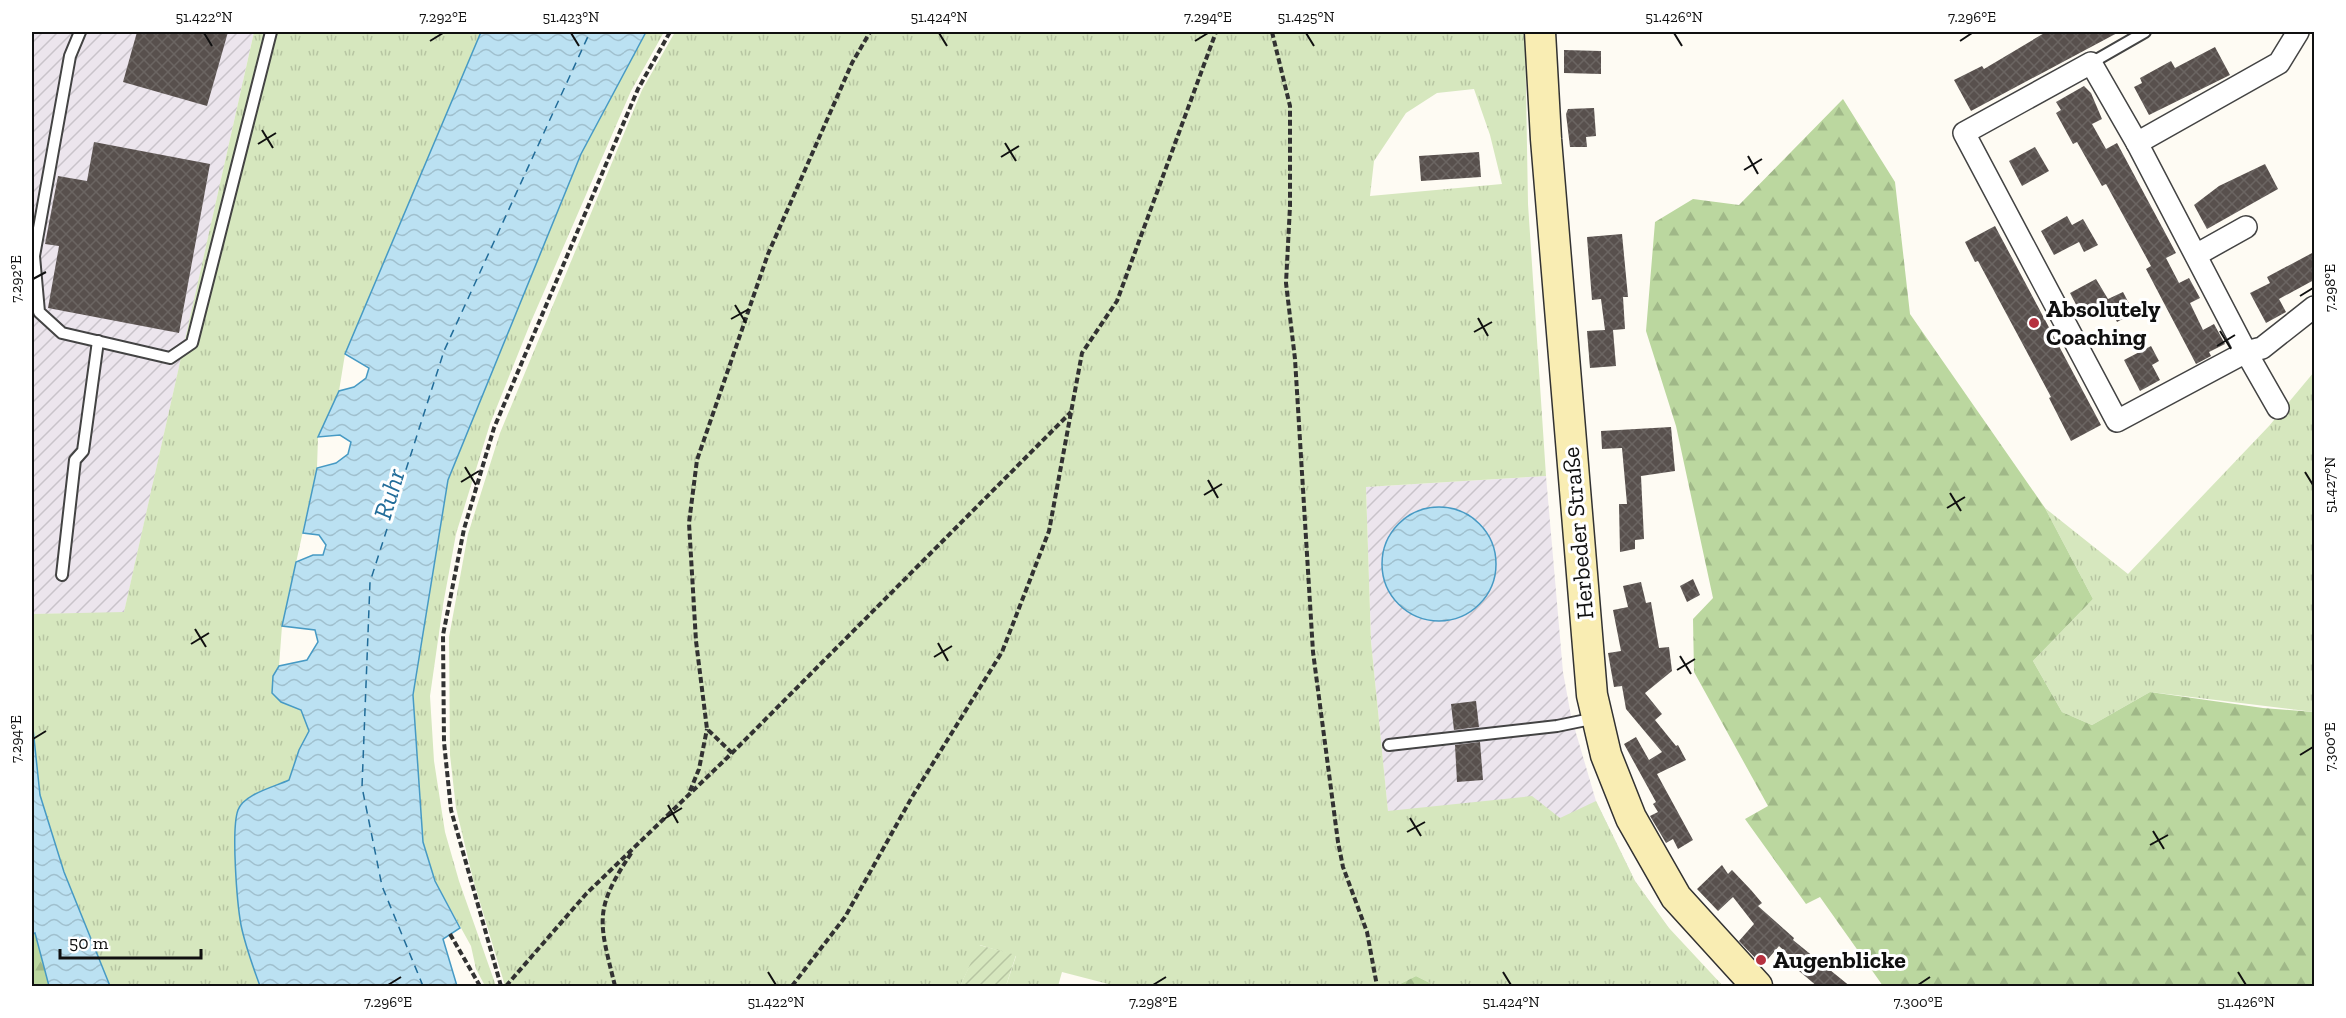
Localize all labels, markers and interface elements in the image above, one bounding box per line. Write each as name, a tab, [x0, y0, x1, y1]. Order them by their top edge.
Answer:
text: 51.422°N	[175, 8, 233, 26]
text: 7.292°E	[419, 8, 467, 26]
text: 51.423°N	[543, 8, 599, 26]
text: 51.424°N	[910, 8, 968, 26]
text: 7.294°E	[1184, 8, 1232, 26]
text: 51.425°N	[1277, 8, 1335, 26]
text: 51.426°N	[1645, 8, 1703, 26]
text: 7.296°E	[1948, 8, 1996, 26]
text: 7.292°E	[7, 255, 25, 303]
text: 7.298°E	[2321, 264, 2339, 312]
place label: Absolutely Coaching	[2046, 294, 2161, 351]
marker: Absolutely Coaching	[2027, 316, 2041, 330]
street label: Herbeder Straße	[1556, 446, 1599, 620]
text: 51.427°N	[2321, 457, 2339, 513]
water label: Ruhr	[366, 465, 412, 523]
text: 7.294°E	[7, 715, 25, 763]
text: 7.300°E	[2321, 722, 2339, 771]
scale bar	[60, 922, 201, 960]
text: 50 m	[69, 932, 109, 954]
place label: Augenblicke	[1773, 945, 1906, 974]
marker: Augenblicke	[1754, 953, 1768, 967]
text: 7.296°E	[364, 993, 412, 1011]
text: 51.422°N	[747, 993, 805, 1011]
text: 7.298°E	[1129, 993, 1177, 1011]
text: 51.424°N	[1482, 993, 1540, 1011]
text: 7.300°E	[1894, 993, 1943, 1011]
text: 51.426°N	[2217, 993, 2275, 1011]

